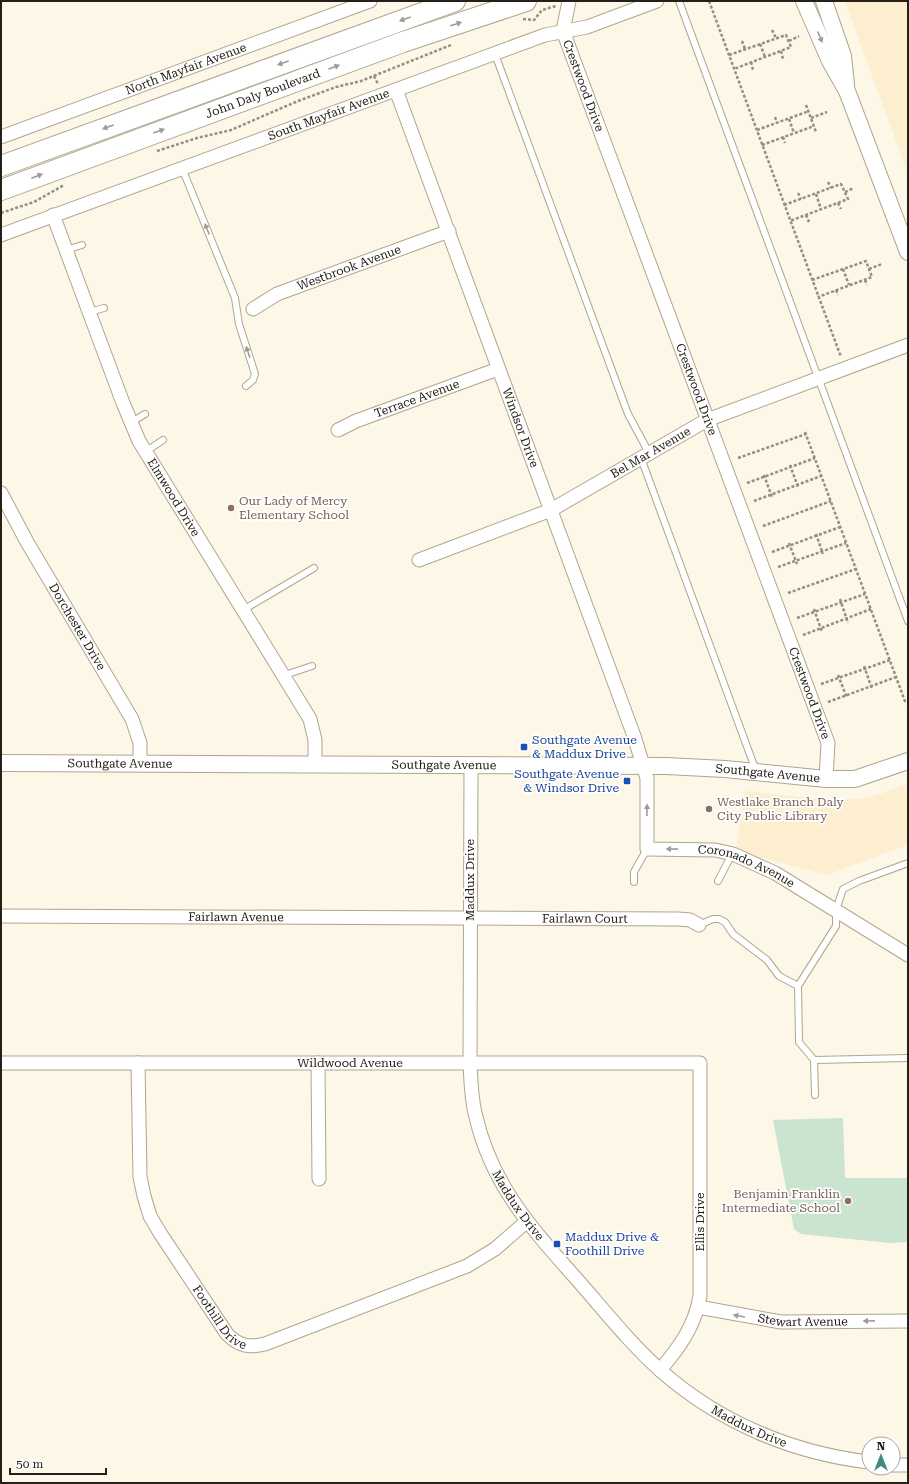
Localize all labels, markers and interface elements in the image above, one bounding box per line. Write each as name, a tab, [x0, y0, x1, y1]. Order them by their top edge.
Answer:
one-way arrow	[398, 16, 410, 22]
one-way arrow	[451, 21, 463, 27]
one-way arrow	[817, 31, 823, 43]
street label: Crestwood Drive	[560, 38, 607, 134]
street label: North Mayfair Avenue	[123, 40, 249, 98]
one-way arrow	[276, 61, 288, 67]
one-way arrow	[328, 64, 340, 70]
street label: John Daly Boulevard	[204, 66, 322, 121]
street label: South Mayfair Avenue	[266, 86, 392, 143]
one-way arrow	[101, 124, 113, 130]
one-way arrow	[154, 128, 166, 134]
one-way arrow	[32, 173, 44, 179]
one-way arrow	[204, 223, 210, 235]
street label: Westbrook Avenue	[295, 242, 403, 293]
street label: Crestwood Drive	[673, 342, 720, 438]
one-way arrow	[245, 346, 251, 358]
street label: Terrace Avenue	[373, 377, 462, 421]
street label: Windsor Drive	[499, 386, 542, 470]
street label: Bel Mar Avenue	[608, 424, 693, 481]
street label: Elmwood Drive	[144, 456, 203, 539]
place label: Our Lady of Mercy Elementary School	[239, 494, 349, 522]
marker: Our Lady of Mercy Elementary School	[226, 503, 236, 513]
street label: Dorchester Drive	[46, 581, 109, 673]
street label: Crestwood Drive	[786, 645, 833, 741]
place label: Southgate Avenue & Maddux Drive	[532, 733, 637, 761]
marker: Southgate Avenue & Maddux Drive	[519, 742, 529, 752]
street label: Southgate Avenue	[68, 756, 173, 771]
street label: Southgate Avenue	[392, 758, 497, 772]
street label: Southgate Avenue	[715, 762, 821, 785]
place label: Southgate Avenue & Windsor Drive	[514, 767, 619, 795]
marker: Southgate Avenue & Windsor Drive	[622, 776, 632, 786]
place label: Westlake Branch Daly City Public Library	[717, 795, 845, 823]
one-way arrow	[644, 803, 650, 816]
marker: Westlake Branch Daly City Public Library	[704, 804, 714, 814]
street label: Maddux Drive	[463, 839, 477, 921]
street label: Coronado Avenue	[698, 843, 798, 891]
one-way arrow	[666, 846, 678, 853]
street label: Fairlawn Avenue	[188, 910, 284, 924]
street label: Fairlawn Court	[542, 911, 628, 926]
street label: Wildwood Avenue	[297, 1056, 403, 1070]
street label: Maddux Drive	[489, 1168, 547, 1243]
place label: Benjamin Franklin Intermediate School	[722, 1187, 840, 1215]
street label: Ellis Drive	[693, 1192, 707, 1252]
marker: Benjamin Franklin Intermediate School	[843, 1196, 853, 1206]
place label: Maddux Drive & Foothill Drive	[565, 1230, 659, 1258]
marker: Maddux Drive & Foothill Drive	[552, 1239, 562, 1249]
street label: Foothill Drive	[190, 1283, 248, 1352]
street label: Stewart Avenue	[757, 1311, 848, 1330]
one-way arrow	[733, 1312, 746, 1318]
one-way arrow	[862, 1318, 875, 1324]
street label: Maddux Drive	[709, 1403, 789, 1450]
north arrow	[861, 1436, 901, 1476]
text: N	[877, 1440, 886, 1453]
scale bar	[10, 1450, 106, 1476]
text: 50 m	[16, 1457, 43, 1471]

